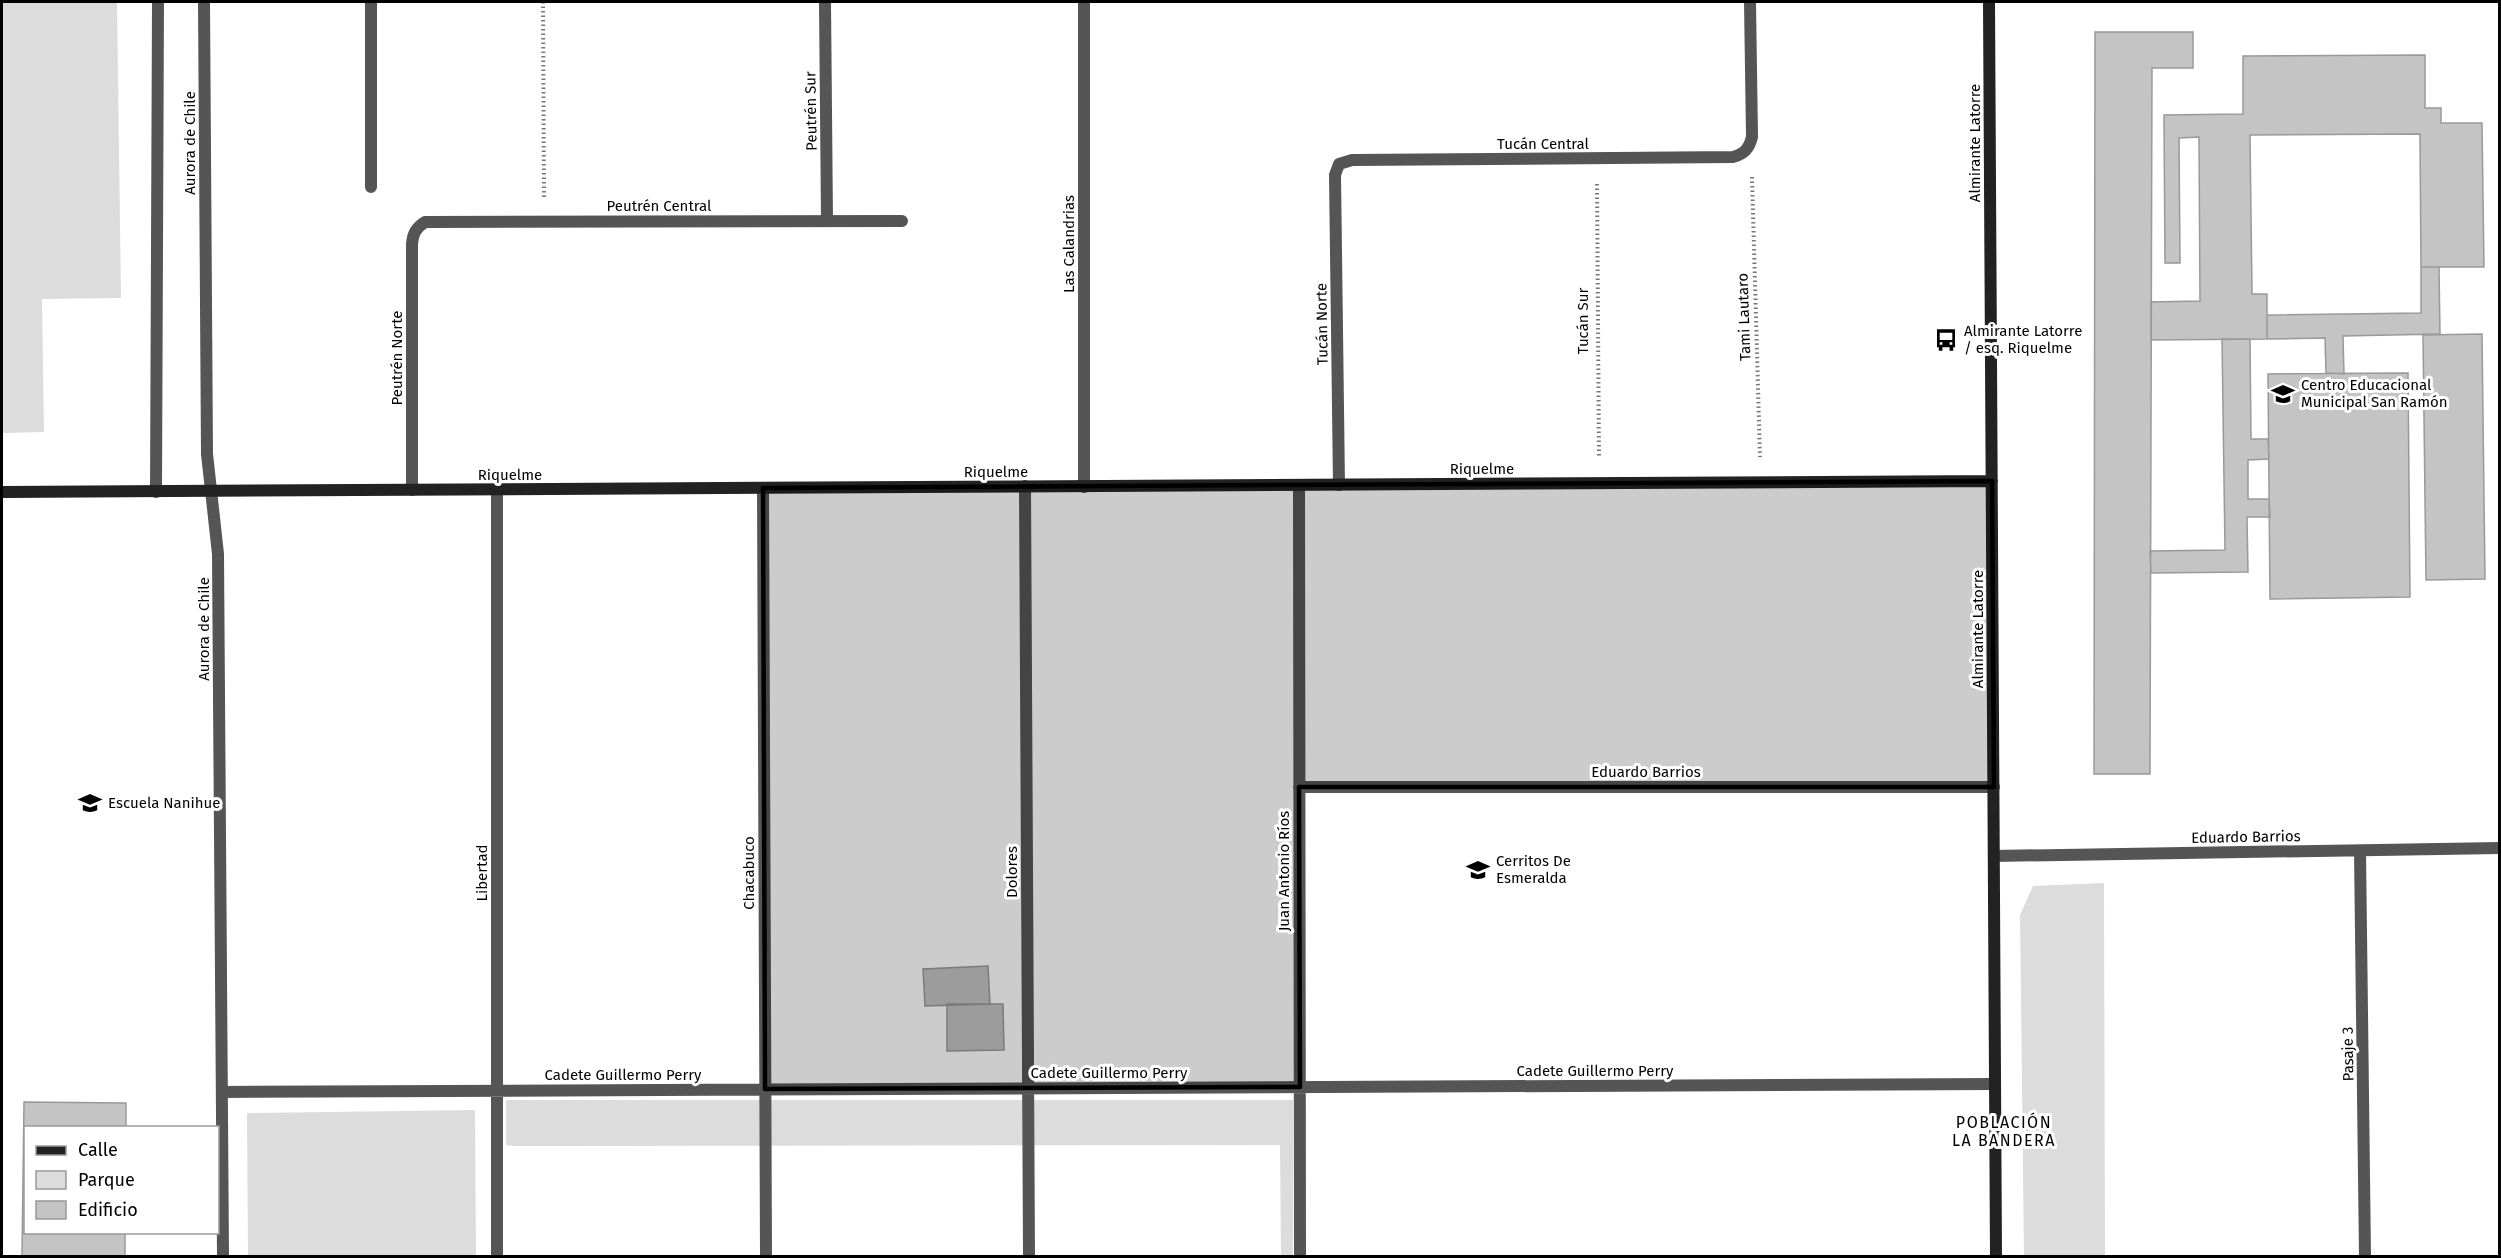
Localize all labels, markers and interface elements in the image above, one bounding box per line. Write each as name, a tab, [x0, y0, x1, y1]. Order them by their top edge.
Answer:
street label: Peutrén Sur	[801, 71, 821, 151]
street label: Almirante Latorre	[1966, 84, 1984, 202]
street label: Aurora de Chile	[181, 91, 199, 195]
street label: Tucán Central	[1497, 135, 1590, 153]
street label: Las Calandrias	[1060, 195, 1078, 293]
street label: Peutrén Central	[606, 197, 712, 215]
street label: Tami Lautaro	[1733, 273, 1755, 361]
street label: Tucán Norte	[1312, 283, 1332, 365]
street label: Tucán Sur	[1574, 288, 1592, 354]
street label: Peutrén Norte	[388, 310, 406, 406]
place label: Almirante Latorre / esq. Riquelme	[1964, 322, 2082, 357]
bus stop icon: Almirante Latorre / esq. Riquelme	[1933, 327, 1959, 353]
place label: Centro Educacional Municipal San Ramón	[2301, 376, 2448, 411]
school or university icon: Centro Educacional Municipal San Ramón	[2270, 381, 2296, 407]
street label: Riquelme	[1450, 460, 1514, 478]
street label: Riquelme	[964, 463, 1028, 481]
street label: Riquelme	[478, 466, 542, 484]
street label: Almirante Latorre	[1969, 570, 1987, 688]
street label: Aurora de Chile	[195, 577, 213, 681]
street label: Eduardo Barrios	[1591, 763, 1701, 781]
school or university icon: Escuela Nanihue	[77, 790, 103, 816]
place label: Escuela Nanihue	[108, 794, 220, 812]
street label: Juan Antonio Ríos	[1275, 811, 1293, 931]
street label: Eduardo Barrios	[2191, 827, 2301, 847]
street label: Chacabuco	[740, 836, 758, 910]
street label: Libertad	[473, 844, 491, 902]
street label: Dolores	[1003, 846, 1021, 898]
place label: Cerritos De Esmeralda	[1496, 852, 1571, 887]
school or university icon: Cerritos De Esmeralda	[1465, 857, 1491, 883]
street label: Pasaje 3	[2339, 1027, 2357, 1081]
street label: Cadete Guillermo Perry	[1517, 1062, 1674, 1080]
street label: Cadete Guillermo Perry	[1031, 1064, 1188, 1082]
street label: Cadete Guillermo Perry	[545, 1066, 702, 1084]
district label: POBLACIÓN LA BANDERA	[1952, 1112, 2056, 1150]
legend	[24, 1126, 219, 1234]
text: Calle	[78, 1139, 118, 1161]
text: Parque	[78, 1169, 135, 1191]
text: Edificio	[78, 1199, 138, 1221]

